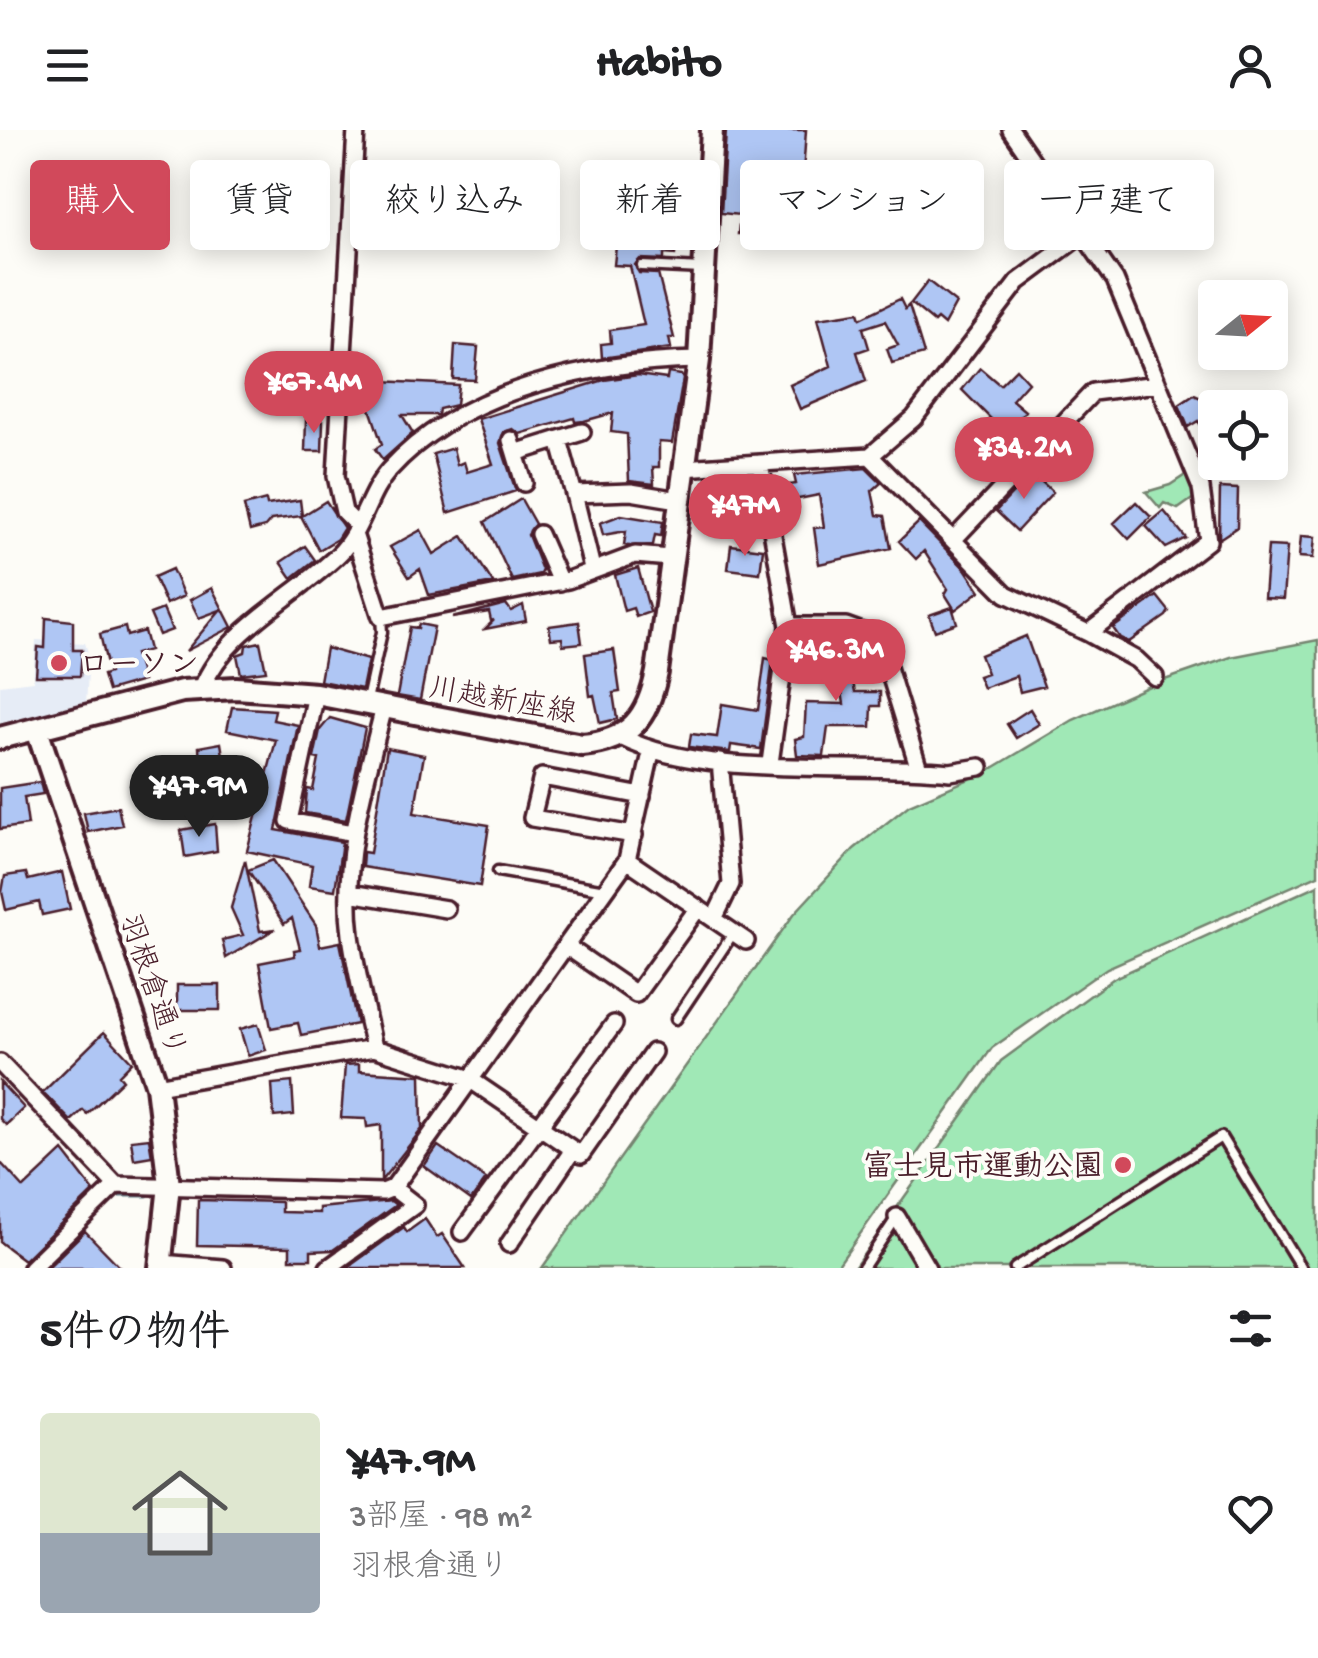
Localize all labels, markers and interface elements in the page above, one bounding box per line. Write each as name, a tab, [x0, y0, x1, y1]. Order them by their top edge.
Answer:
icon: menu	[40, 38, 95, 93]
icon: person	[1223, 38, 1278, 93]
text: Habito	[596, 39, 722, 92]
chip: 購入	[30, 160, 170, 250]
chip: 賃貸	[190, 160, 330, 250]
chip: 絞り込み	[350, 160, 560, 250]
chip: 新着	[580, 160, 720, 250]
chip: マンション	[740, 160, 984, 250]
chip: 一戸建て	[1004, 160, 1214, 250]
north arrow	[1198, 280, 1288, 370]
map controls	[1198, 280, 1288, 480]
pin: ¥67.4M	[233, 351, 395, 436]
text: ¥67.4M	[266, 364, 362, 402]
button: locate	[1198, 390, 1288, 480]
pin: ¥34.2M	[943, 417, 1105, 502]
text: ¥34.2M	[977, 430, 1071, 468]
pin: ¥47M	[686, 474, 804, 559]
text: ¥47M	[711, 487, 779, 525]
pin: ¥46.3M	[755, 619, 917, 704]
text: ¥46.3M	[788, 632, 884, 670]
place label: ローソン	[79, 650, 199, 685]
marker: ローソン	[48, 652, 70, 674]
street label: 川越新座線	[425, 671, 579, 734]
pin: ¥47.9M	[118, 755, 280, 840]
text: ¥47.9M	[152, 768, 246, 806]
street label: 羽根倉通り	[109, 909, 193, 1063]
place label: 富士見市運動公園	[863, 1150, 1103, 1187]
marker: 富士見市運動公園	[1112, 1154, 1134, 1176]
icon: filters	[1223, 1301, 1278, 1356]
text: 5件の物件	[40, 1312, 230, 1361]
text: ¥47.9M	[350, 1439, 475, 1488]
icon: home	[120, 1453, 240, 1573]
icon: heart	[1223, 1486, 1278, 1541]
text: 3部屋 · 98 m²	[350, 1500, 532, 1538]
text: 羽根倉通り	[350, 1550, 510, 1588]

